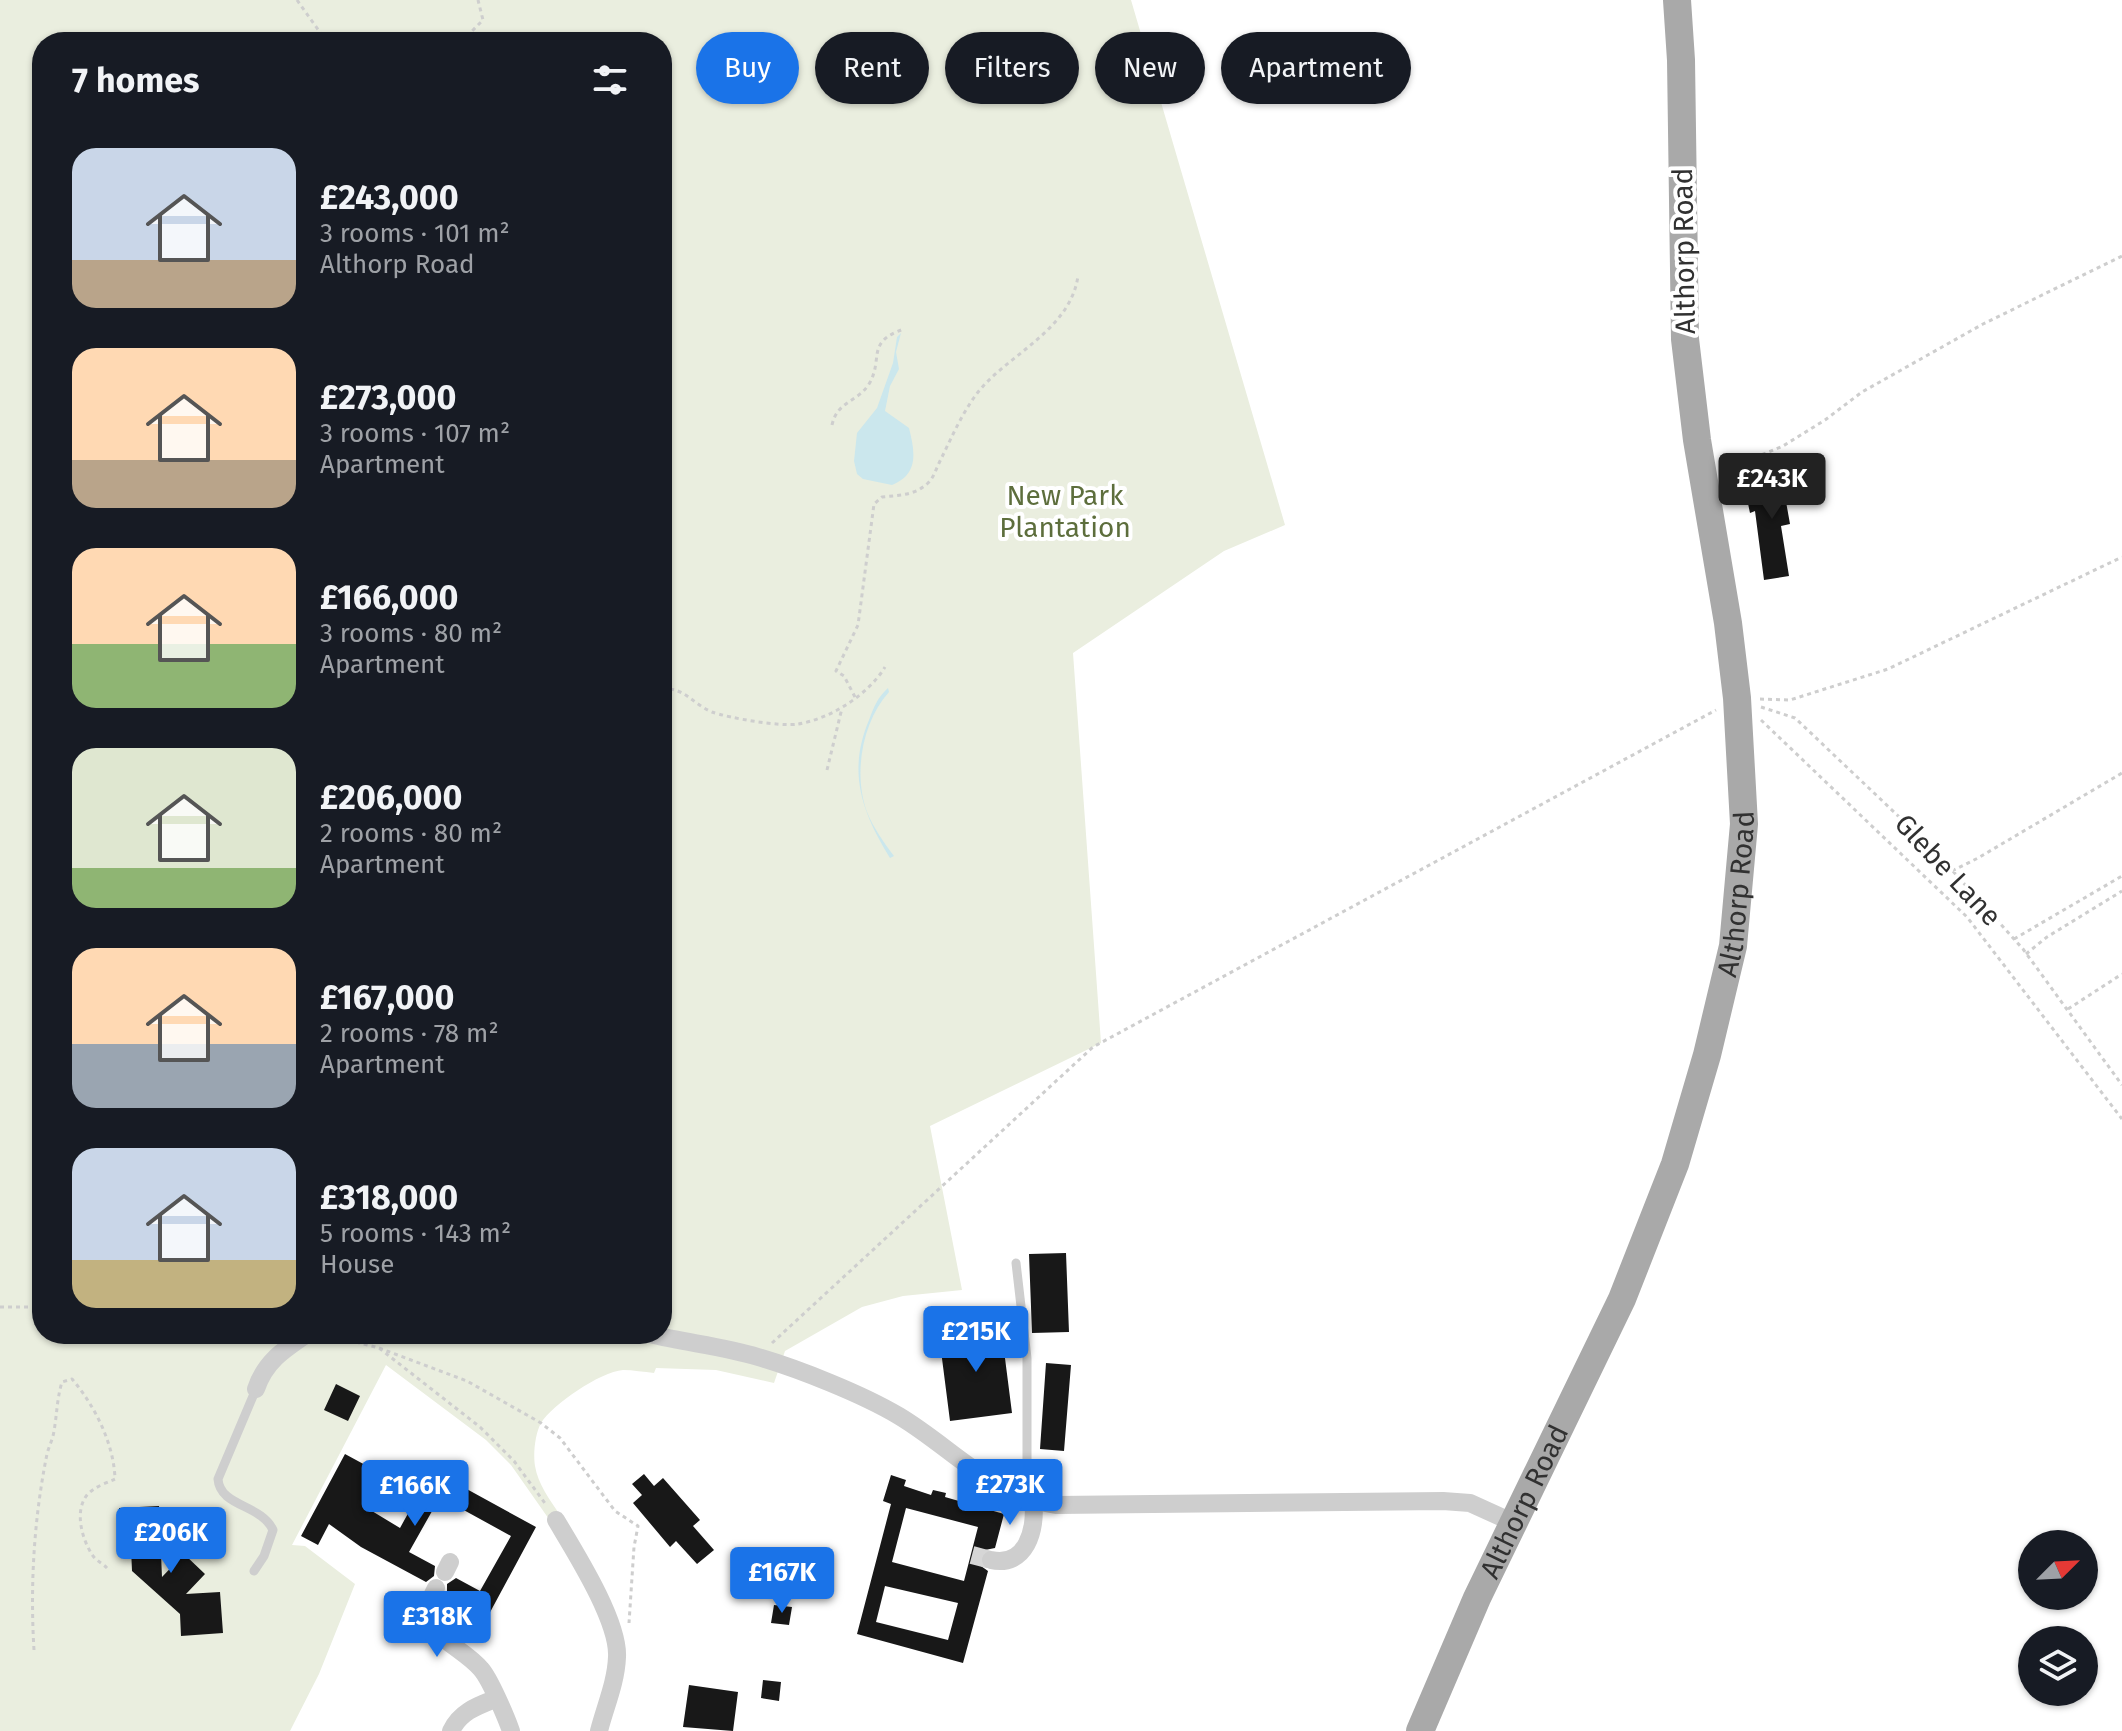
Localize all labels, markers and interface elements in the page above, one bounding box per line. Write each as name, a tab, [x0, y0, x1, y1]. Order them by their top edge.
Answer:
chip: Buy	[696, 32, 799, 104]
chip: Rent	[815, 32, 929, 104]
chip: Filters	[945, 32, 1079, 104]
chip: New	[1095, 32, 1205, 104]
chip: Apartment	[1221, 32, 1411, 104]
icon: filters	[588, 58, 632, 102]
text: 7 homes	[72, 60, 199, 101]
street label: Althorp Road	[1666, 167, 1702, 335]
text: £243,000	[320, 177, 459, 218]
icon: home	[136, 180, 232, 276]
text: 3 rooms · 101 m²	[320, 218, 510, 249]
text: Althorp Road	[320, 249, 475, 280]
text: £273,000	[320, 377, 456, 418]
icon: home	[136, 380, 232, 476]
text: 3 rooms · 107 m²	[320, 418, 510, 449]
text: Apartment	[320, 449, 445, 480]
pin: £243K	[1716, 453, 1828, 521]
text: £243K	[1737, 463, 1807, 494]
park label: New Park Plantation	[999, 479, 1131, 544]
text: £166,000	[320, 577, 458, 618]
icon: home	[136, 580, 232, 676]
text: 3 rooms · 80 m²	[320, 618, 502, 649]
text: Apartment	[320, 649, 445, 680]
text: £206,000	[320, 777, 462, 818]
icon: home	[136, 780, 232, 876]
street label: Glebe Lane	[1888, 807, 2008, 933]
street label: Althorp Road	[1710, 810, 1761, 980]
text: 2 rooms · 80 m²	[320, 818, 502, 849]
text: Apartment	[320, 849, 445, 880]
text: £167,000	[320, 977, 454, 1018]
icon: home	[136, 980, 232, 1076]
text: 2 rooms · 78 m²	[320, 1018, 499, 1049]
text: Apartment	[320, 1049, 445, 1080]
text: £318,000	[320, 1177, 458, 1218]
icon: home	[136, 1180, 232, 1276]
text: 5 rooms · 143 m²	[320, 1218, 511, 1249]
text: House	[320, 1249, 394, 1280]
pin: £215K	[920, 1306, 1032, 1374]
text: £215K	[941, 1316, 1011, 1347]
street label: Althorp Road	[1473, 1419, 1575, 1584]
pin: £273K	[954, 1459, 1066, 1527]
pin: £166K	[359, 1460, 471, 1528]
text: £273K	[975, 1469, 1045, 1500]
text: £166K	[380, 1470, 450, 1501]
pin: £206K	[115, 1507, 227, 1575]
text: £206K	[134, 1517, 208, 1548]
north arrow	[2018, 1530, 2098, 1610]
map controls	[2018, 1530, 2098, 1706]
pin: £167K	[726, 1547, 838, 1615]
text: £167K	[748, 1557, 816, 1588]
pin: £318K	[381, 1591, 493, 1659]
text: £318K	[402, 1601, 472, 1632]
button: layers	[2018, 1626, 2098, 1706]

